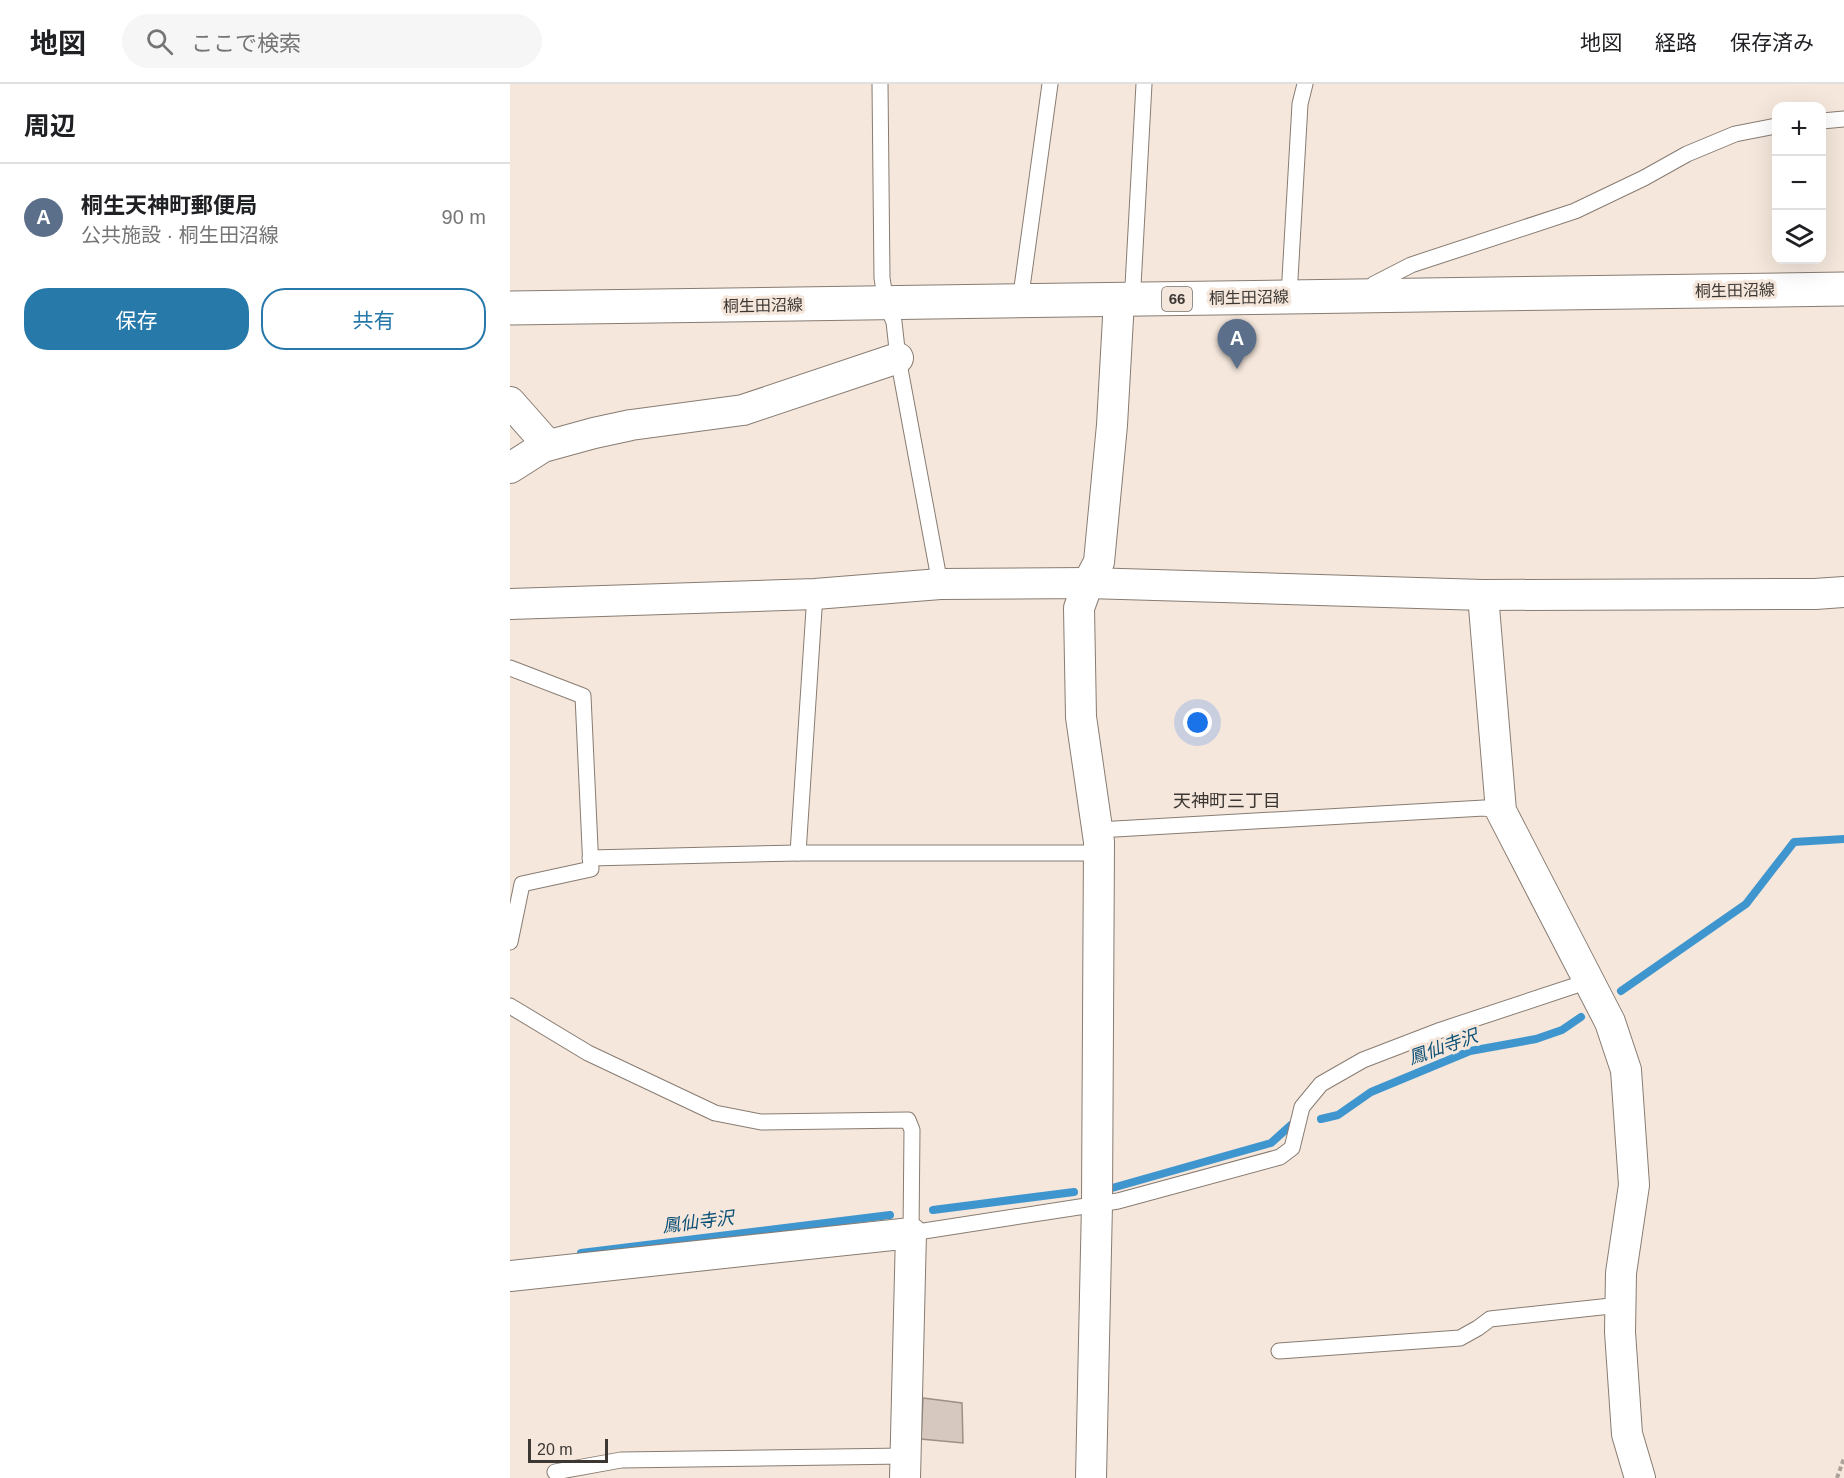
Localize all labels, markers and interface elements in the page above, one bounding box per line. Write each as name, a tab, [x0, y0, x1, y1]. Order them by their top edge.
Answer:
search box	[122, 14, 542, 68]
icon: search	[143, 25, 176, 58]
text: 地図	[30, 28, 86, 59]
text: ここで検索	[191, 31, 301, 56]
text: 地図	[1580, 31, 1622, 54]
text: 経路	[1655, 31, 1697, 54]
text: 保存済み	[1730, 31, 1814, 54]
map controls	[1772, 102, 1826, 264]
button: +	[1772, 102, 1826, 156]
text: 周辺	[24, 111, 76, 141]
button: −	[1772, 156, 1826, 210]
text: 桐生天神町郵便局	[81, 193, 257, 218]
text: A	[36, 206, 51, 228]
text: 90 m	[442, 206, 486, 228]
button: layers	[1772, 210, 1826, 264]
text: 公共施設 · 桐生田沼線	[81, 224, 279, 246]
street label: 桐生田沼線	[1695, 281, 1775, 300]
road number: 66	[1162, 287, 1192, 311]
button: 保存	[24, 288, 249, 350]
button: 共有	[261, 288, 486, 350]
street label: 桐生田沼線	[1209, 288, 1289, 307]
street label: 桐生田沼線	[723, 296, 803, 315]
pin: A	[1218, 320, 1256, 369]
your location	[1183, 708, 1212, 737]
district label: 天神町三丁目	[1173, 791, 1281, 811]
water label: 鳳仙寺沢	[1406, 1025, 1482, 1068]
water label: 鳳仙寺沢	[661, 1207, 737, 1236]
scale bar	[528, 1436, 608, 1464]
text: 20 m	[537, 1441, 573, 1458]

